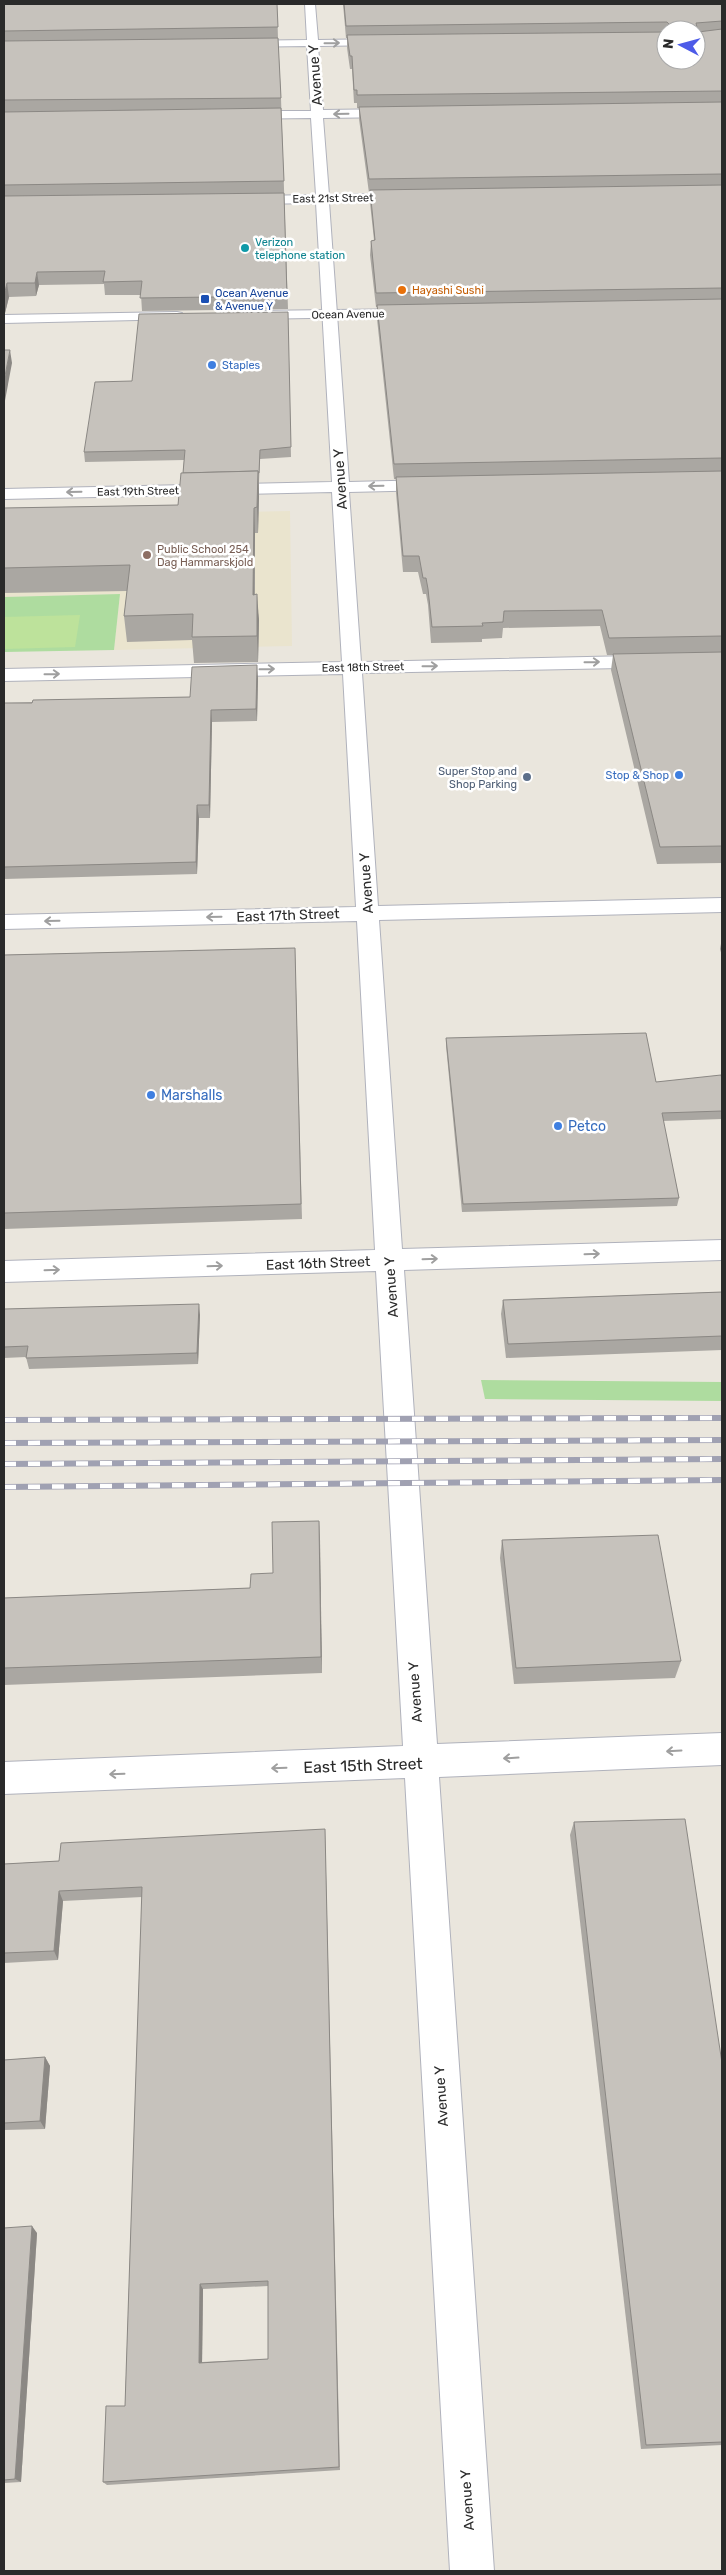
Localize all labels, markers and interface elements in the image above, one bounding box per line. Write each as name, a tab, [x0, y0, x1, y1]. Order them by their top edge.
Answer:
north arrow	[656, 20, 706, 70]
one-way arrow	[324, 38, 340, 48]
text: N	[660, 38, 678, 50]
street label: Avenue Y	[305, 44, 326, 106]
one-way arrow	[333, 109, 350, 119]
street label: East 21st Street	[292, 191, 374, 206]
place label: Verizon telephone station	[255, 236, 345, 262]
marker: Verizon telephone station	[239, 242, 251, 254]
marker: Hayashi Sushi	[396, 284, 408, 296]
place label: Hayashi Sushi	[412, 284, 484, 297]
place label: Ocean Avenue & Avenue Y	[215, 287, 288, 313]
marker: Ocean Avenue & Avenue Y	[199, 293, 211, 305]
street label: Ocean Avenue	[311, 307, 385, 322]
marker: Staples	[206, 359, 218, 371]
place label: Staples	[222, 359, 261, 372]
street label: Avenue Y	[330, 448, 351, 510]
one-way arrow	[368, 481, 384, 491]
street label: East 19th Street	[97, 484, 180, 499]
one-way arrow	[66, 487, 82, 497]
place label: Public School 254 Dag Hammarskjold	[157, 543, 253, 569]
marker: Public School 254 Dag Hammarskjold	[141, 549, 153, 561]
one-way arrow	[584, 657, 600, 667]
street label: East 18th Street	[322, 660, 405, 675]
one-way arrow	[422, 661, 438, 670]
one-way arrow	[259, 664, 275, 674]
one-way arrow	[44, 669, 60, 679]
place label: Super Stop and Shop Parking	[438, 765, 517, 791]
place label: Stop & Shop	[606, 769, 669, 782]
marker: Stop & Shop	[673, 769, 685, 781]
marker: Super Stop and Shop Parking	[521, 771, 533, 783]
street label: Avenue Y	[356, 852, 377, 914]
street label: East 17th Street	[236, 905, 340, 926]
one-way arrow	[206, 913, 222, 922]
one-way arrow	[44, 916, 60, 926]
place label: Marshalls	[161, 1087, 223, 1104]
marker: Marshalls	[145, 1089, 157, 1101]
place label: Petco	[568, 1118, 606, 1135]
marker: Petco	[552, 1120, 564, 1132]
one-way arrow	[584, 1250, 600, 1259]
street label: East 16th Street	[265, 1253, 371, 1274]
one-way arrow	[422, 1255, 438, 1264]
street label: Avenue Y	[381, 1256, 402, 1318]
one-way arrow	[206, 1261, 223, 1271]
one-way arrow	[44, 1266, 60, 1275]
street label: Avenue Y	[405, 1661, 426, 1723]
one-way arrow	[666, 1747, 682, 1756]
street label: East 15th Street	[303, 1754, 423, 1777]
one-way arrow	[503, 1754, 519, 1763]
one-way arrow	[271, 1763, 287, 1772]
one-way arrow	[109, 1769, 125, 1778]
street label: Avenue Y	[431, 2065, 452, 2127]
street label: Avenue Y	[457, 2469, 478, 2531]

